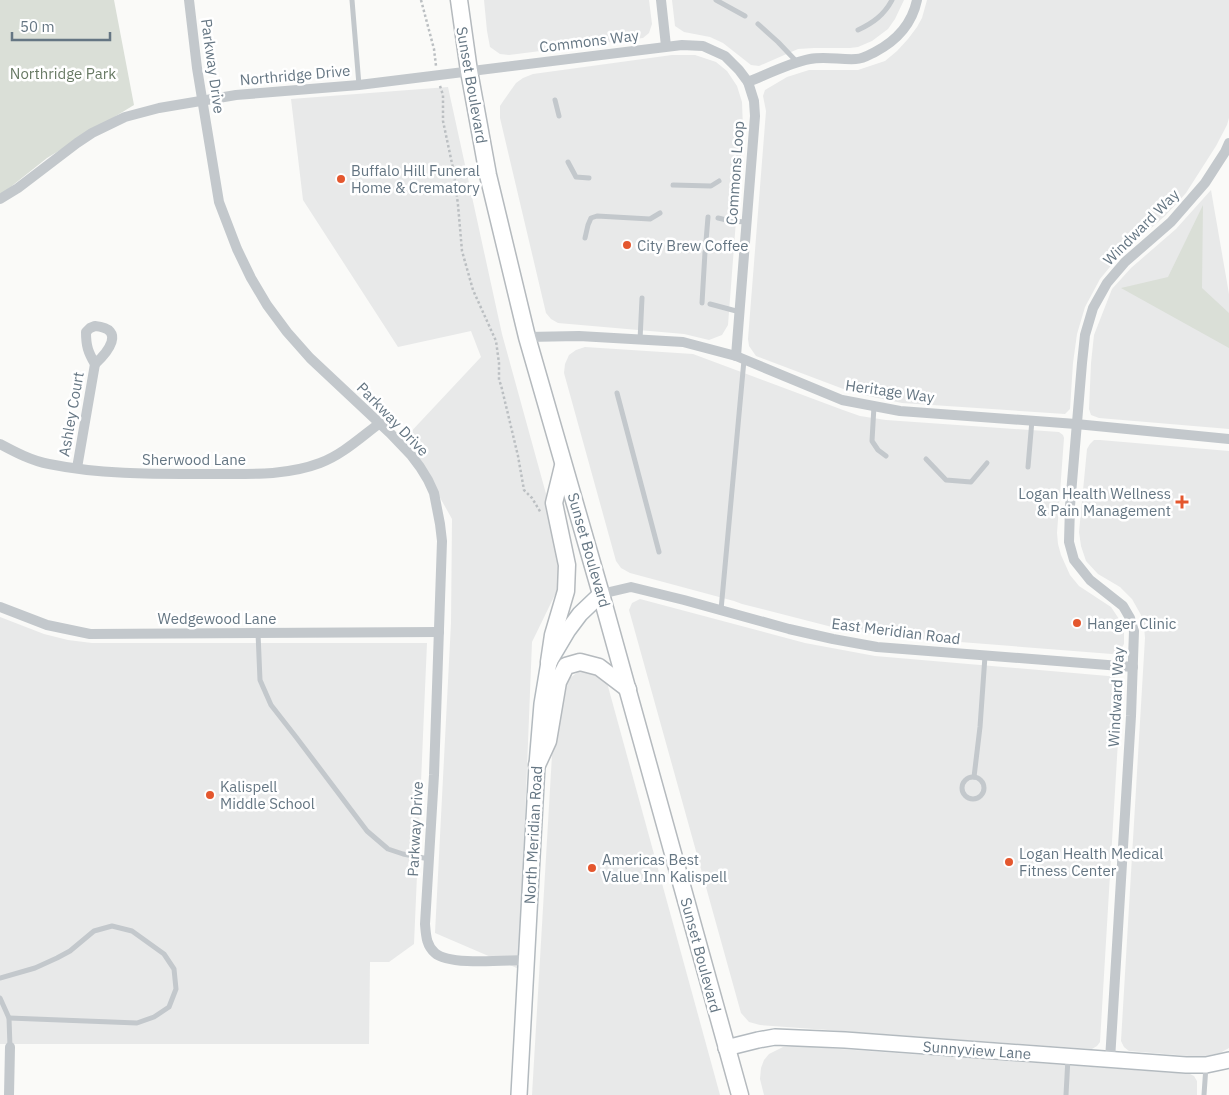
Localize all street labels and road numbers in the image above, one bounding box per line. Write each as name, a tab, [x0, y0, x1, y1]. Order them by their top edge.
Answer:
street label: Parkway Drive	[197, 17, 229, 115]
street label: Sunset Boulevard	[452, 25, 492, 145]
street label: Commons Way	[538, 25, 640, 57]
street label: Northridge Drive	[239, 61, 351, 89]
street label: Commons Loop	[722, 120, 748, 226]
street label: Windward Way	[1099, 185, 1183, 269]
street label: Ashley Court	[54, 370, 88, 458]
street label: Heritage Way	[844, 375, 936, 407]
street label: Parkway Drive	[353, 378, 433, 460]
street label: Sherwood Lane	[142, 450, 246, 469]
street label: Sunset Boulevard	[564, 490, 614, 610]
street label: Wedgewood Lane	[158, 609, 276, 628]
street label: East Meridian Road	[831, 614, 961, 648]
street label: Windward Way	[1104, 646, 1128, 747]
street label: North Meridian Road	[520, 765, 546, 905]
street label: Parkway Drive	[403, 781, 427, 877]
street label: Sunset Boulevard	[677, 895, 725, 1015]
street label: Sunnyview Lane	[922, 1037, 1032, 1063]

